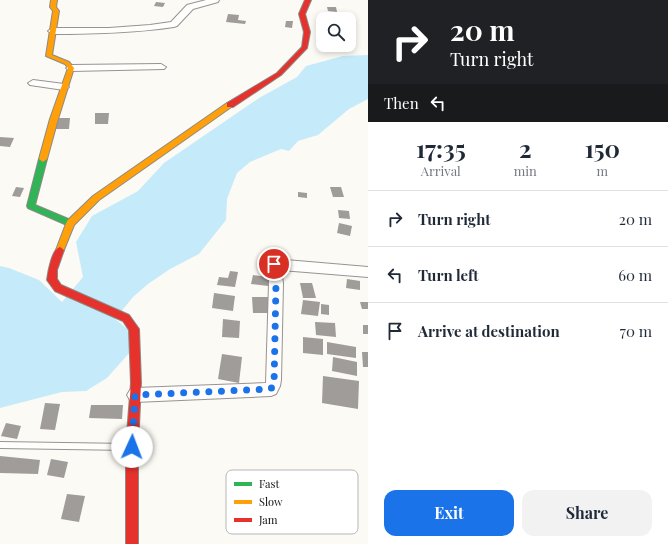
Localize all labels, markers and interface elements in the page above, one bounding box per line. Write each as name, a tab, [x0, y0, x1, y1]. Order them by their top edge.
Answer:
text: 20 m	[450, 11, 515, 48]
map controls	[316, 12, 356, 52]
button: search	[316, 12, 356, 52]
icon: right	[384, 16, 436, 68]
text: Turn right	[450, 47, 533, 71]
icon: left	[427, 92, 449, 114]
text: Then	[384, 93, 419, 113]
text: 17:35	[416, 132, 466, 164]
text: 2	[519, 132, 531, 164]
text: 150	[585, 132, 620, 164]
text: Arrival	[421, 162, 461, 179]
text: min	[514, 162, 537, 179]
text: m	[597, 162, 608, 179]
icon: right	[384, 208, 406, 230]
text: Turn right	[418, 209, 491, 229]
text: 20 m	[619, 209, 652, 229]
pin	[257, 247, 291, 281]
icon: arrive	[263, 253, 285, 275]
icon: left	[384, 264, 406, 286]
text: Turn left	[418, 265, 479, 285]
text: 60 m	[618, 265, 652, 285]
icon: arrive	[384, 320, 406, 342]
text: Arrive at destination	[418, 321, 560, 341]
text: 70 m	[620, 321, 652, 341]
position arrow	[111, 426, 153, 468]
legend	[226, 470, 358, 534]
text: Fast	[259, 476, 279, 491]
button: Exit	[384, 490, 514, 536]
button: Share	[522, 490, 652, 536]
text: Slow	[259, 494, 283, 509]
text: Jam	[258, 512, 278, 527]

